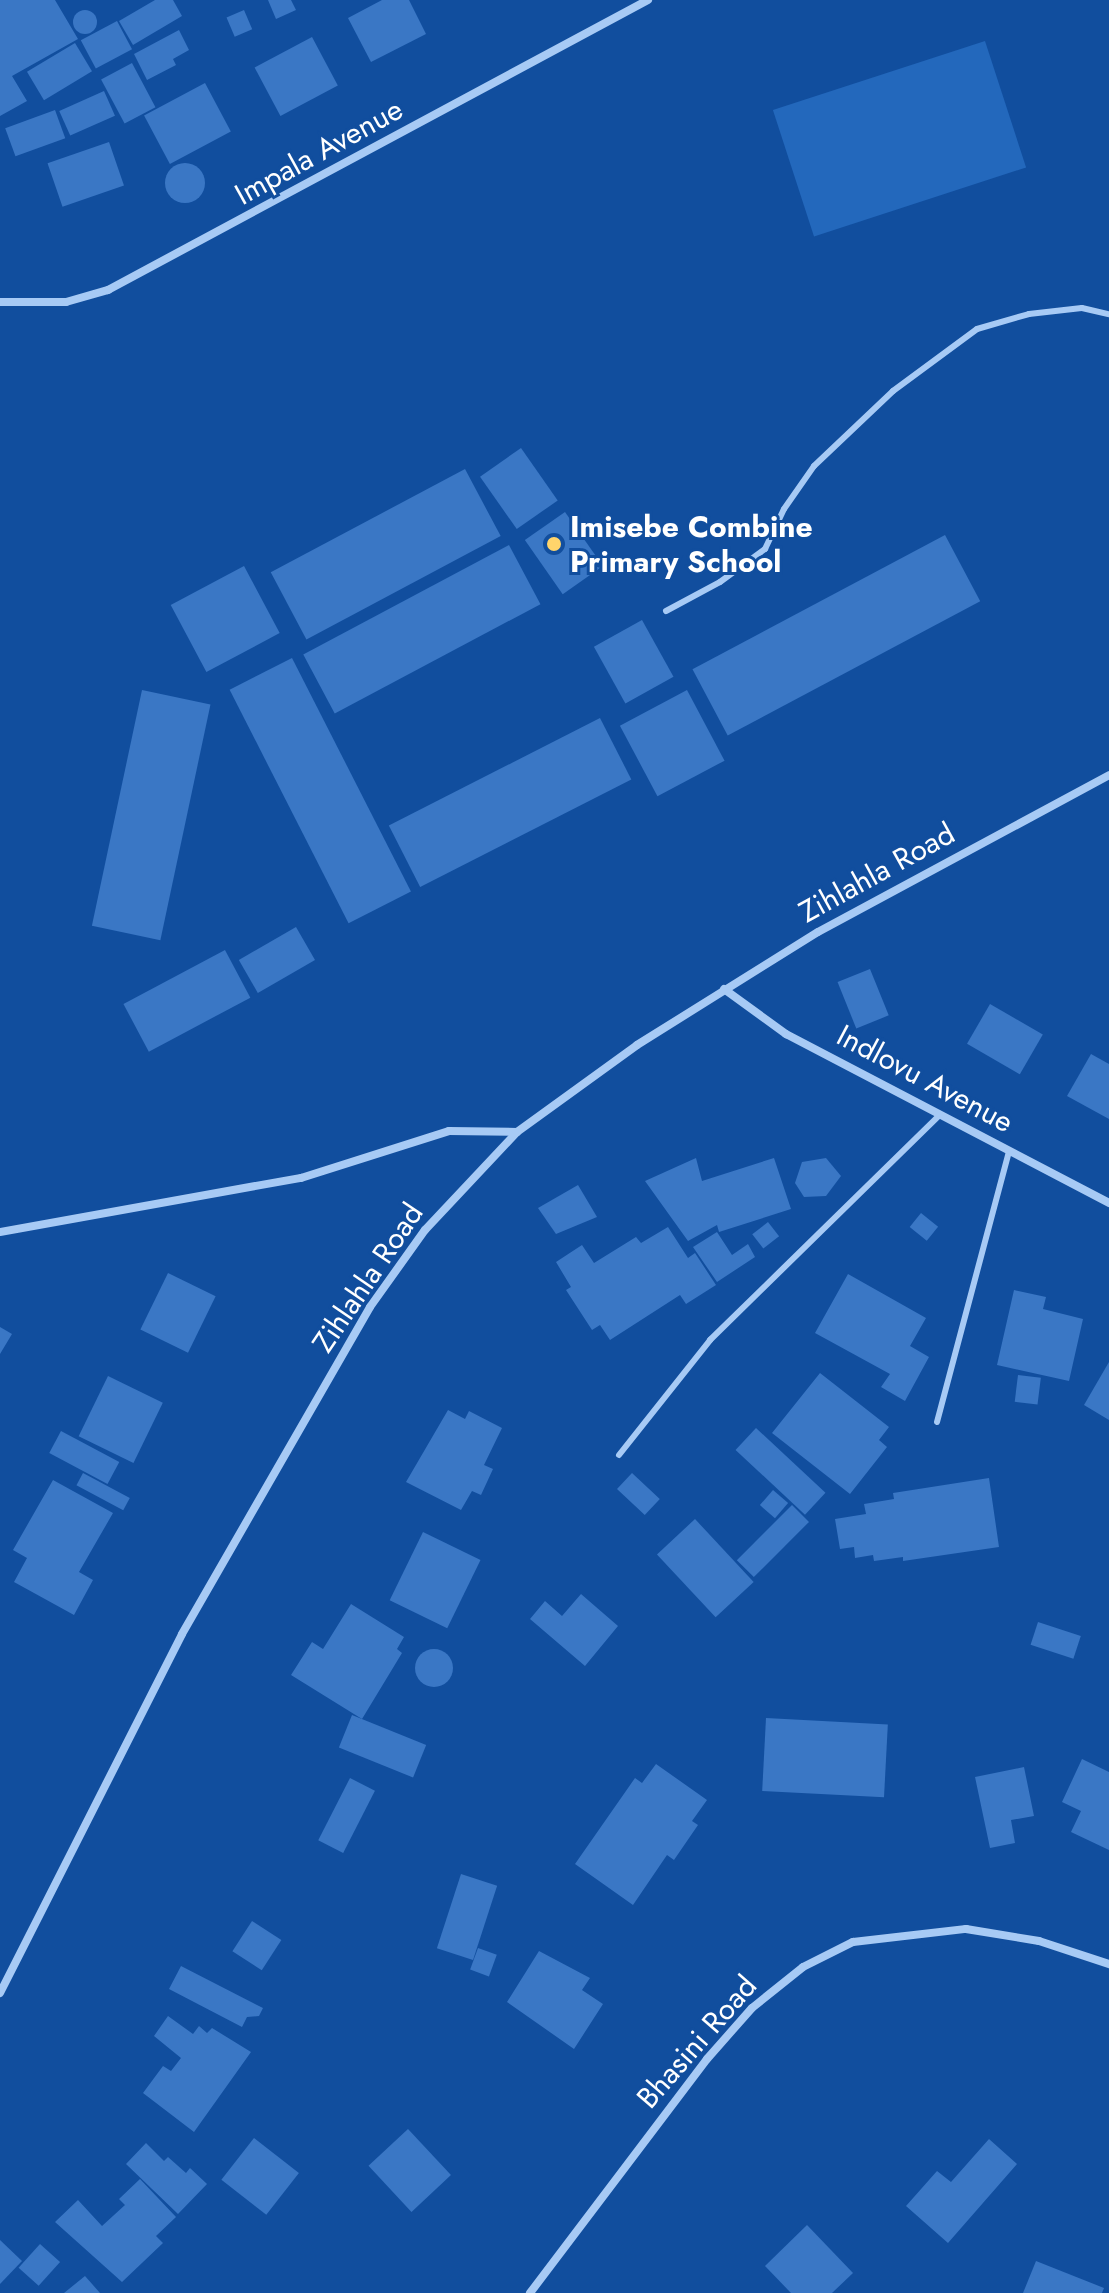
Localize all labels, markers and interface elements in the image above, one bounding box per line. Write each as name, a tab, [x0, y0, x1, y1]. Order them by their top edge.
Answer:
street label: Impala Avenue	[229, 91, 409, 213]
place label: Imisebe Combine Primary School	[570, 509, 813, 580]
marker: Imisebe Combine Primary School	[545, 535, 563, 553]
street label: Zihlahla Road	[793, 816, 961, 930]
street label: Indlovu Avenue	[831, 1017, 1019, 1141]
street label: Zihlahla Road	[305, 1197, 431, 1359]
street label: Bhasini Road	[630, 1968, 764, 2116]

